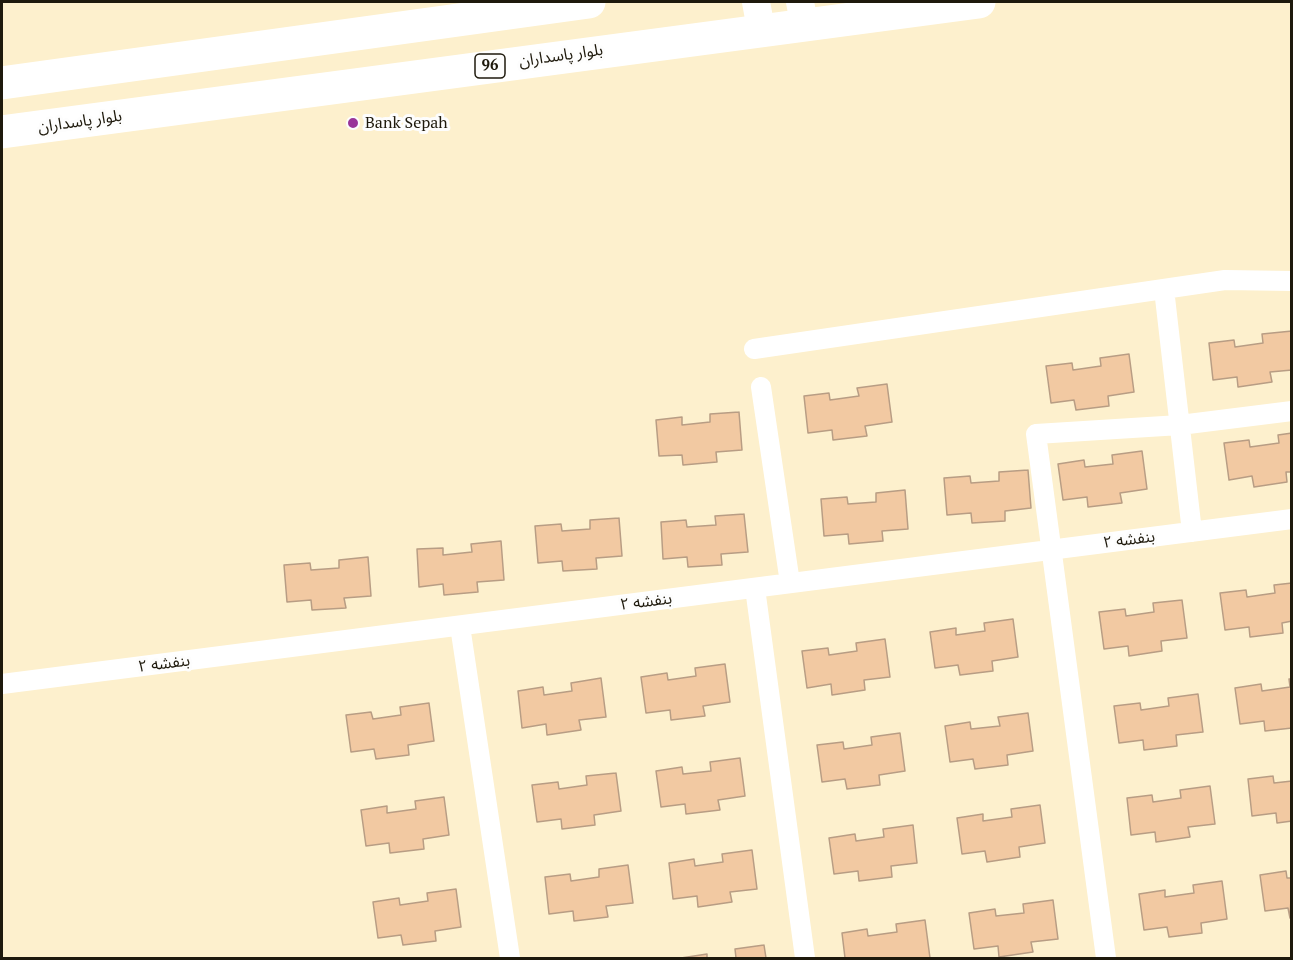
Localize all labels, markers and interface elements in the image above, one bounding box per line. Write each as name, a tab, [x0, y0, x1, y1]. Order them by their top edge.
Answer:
street label: بلوار پاسداران	[518, 41, 604, 71]
road number: 96	[475, 54, 505, 78]
street label: بلوار پاسداران	[37, 107, 123, 137]
place label: Bank Sepah	[365, 113, 448, 133]
marker: Bank Sepah	[346, 116, 360, 130]
street label: بنفشه ۲	[1102, 527, 1156, 553]
street label: بنفشه ۲	[619, 589, 673, 615]
street label: بنفشه ۲	[137, 651, 191, 677]

